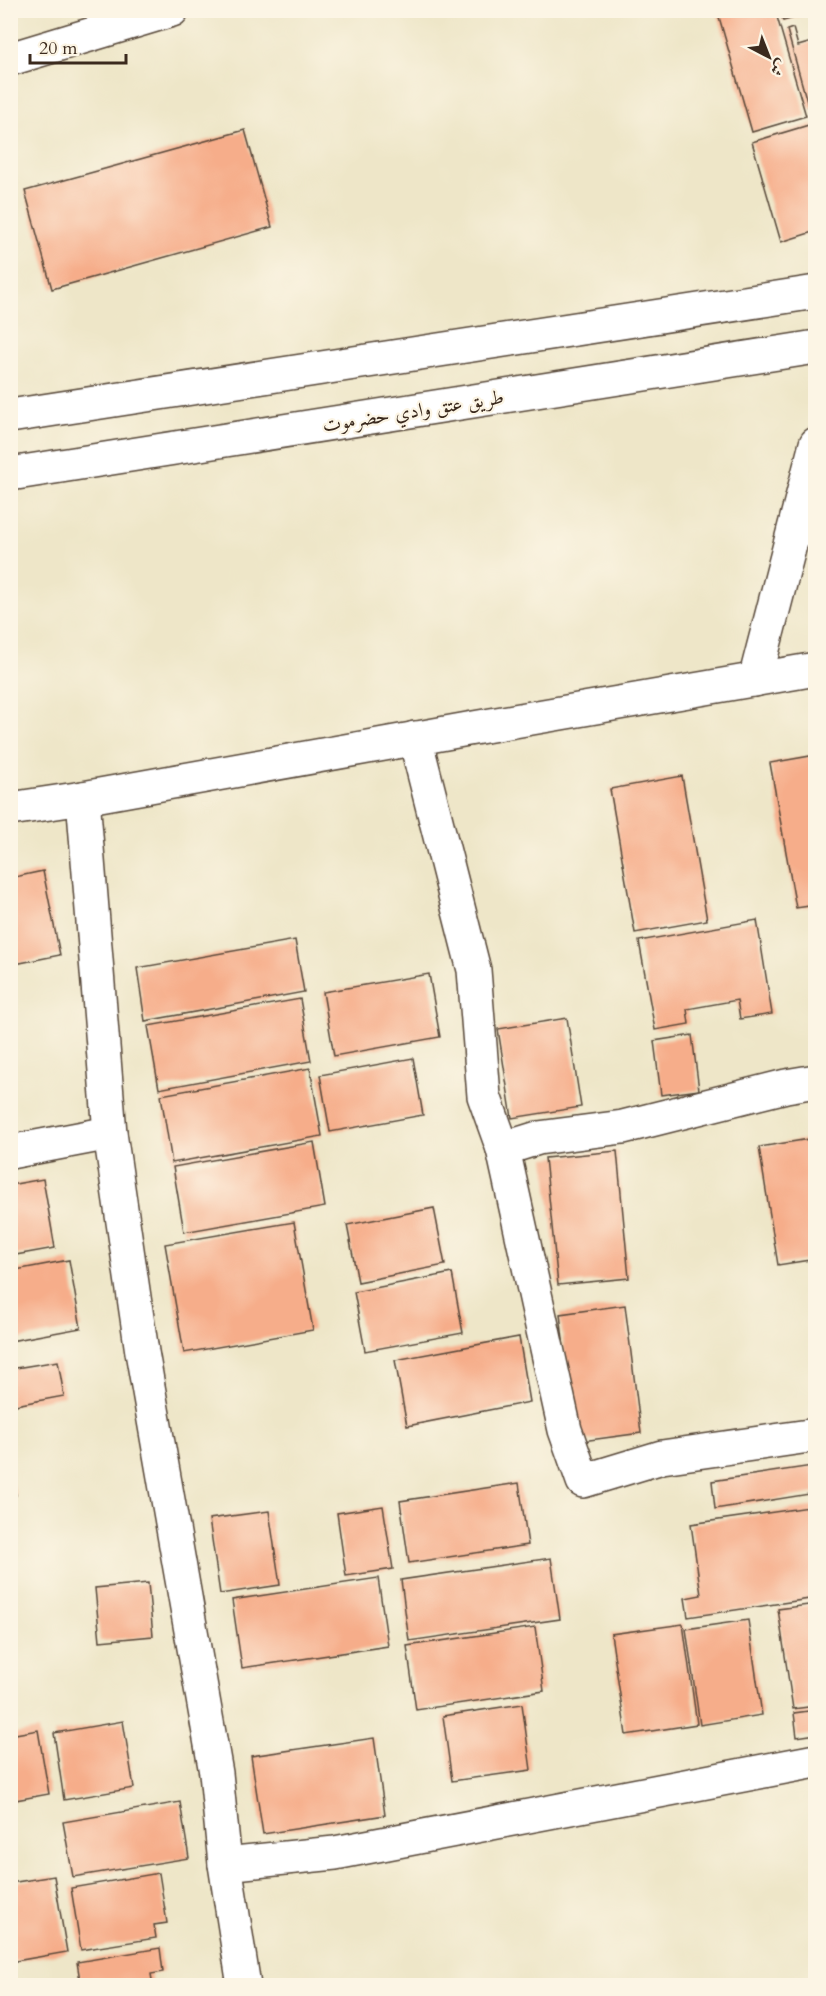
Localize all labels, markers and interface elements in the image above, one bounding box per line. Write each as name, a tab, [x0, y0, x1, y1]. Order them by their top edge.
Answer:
scale bar	[30, 27, 126, 65]
north arrow	[739, 27, 799, 87]
text: 20 m	[39, 36, 78, 61]
text: ش	[765, 54, 792, 81]
street label: طريق عتق وادي حضرموت	[320, 383, 506, 441]

